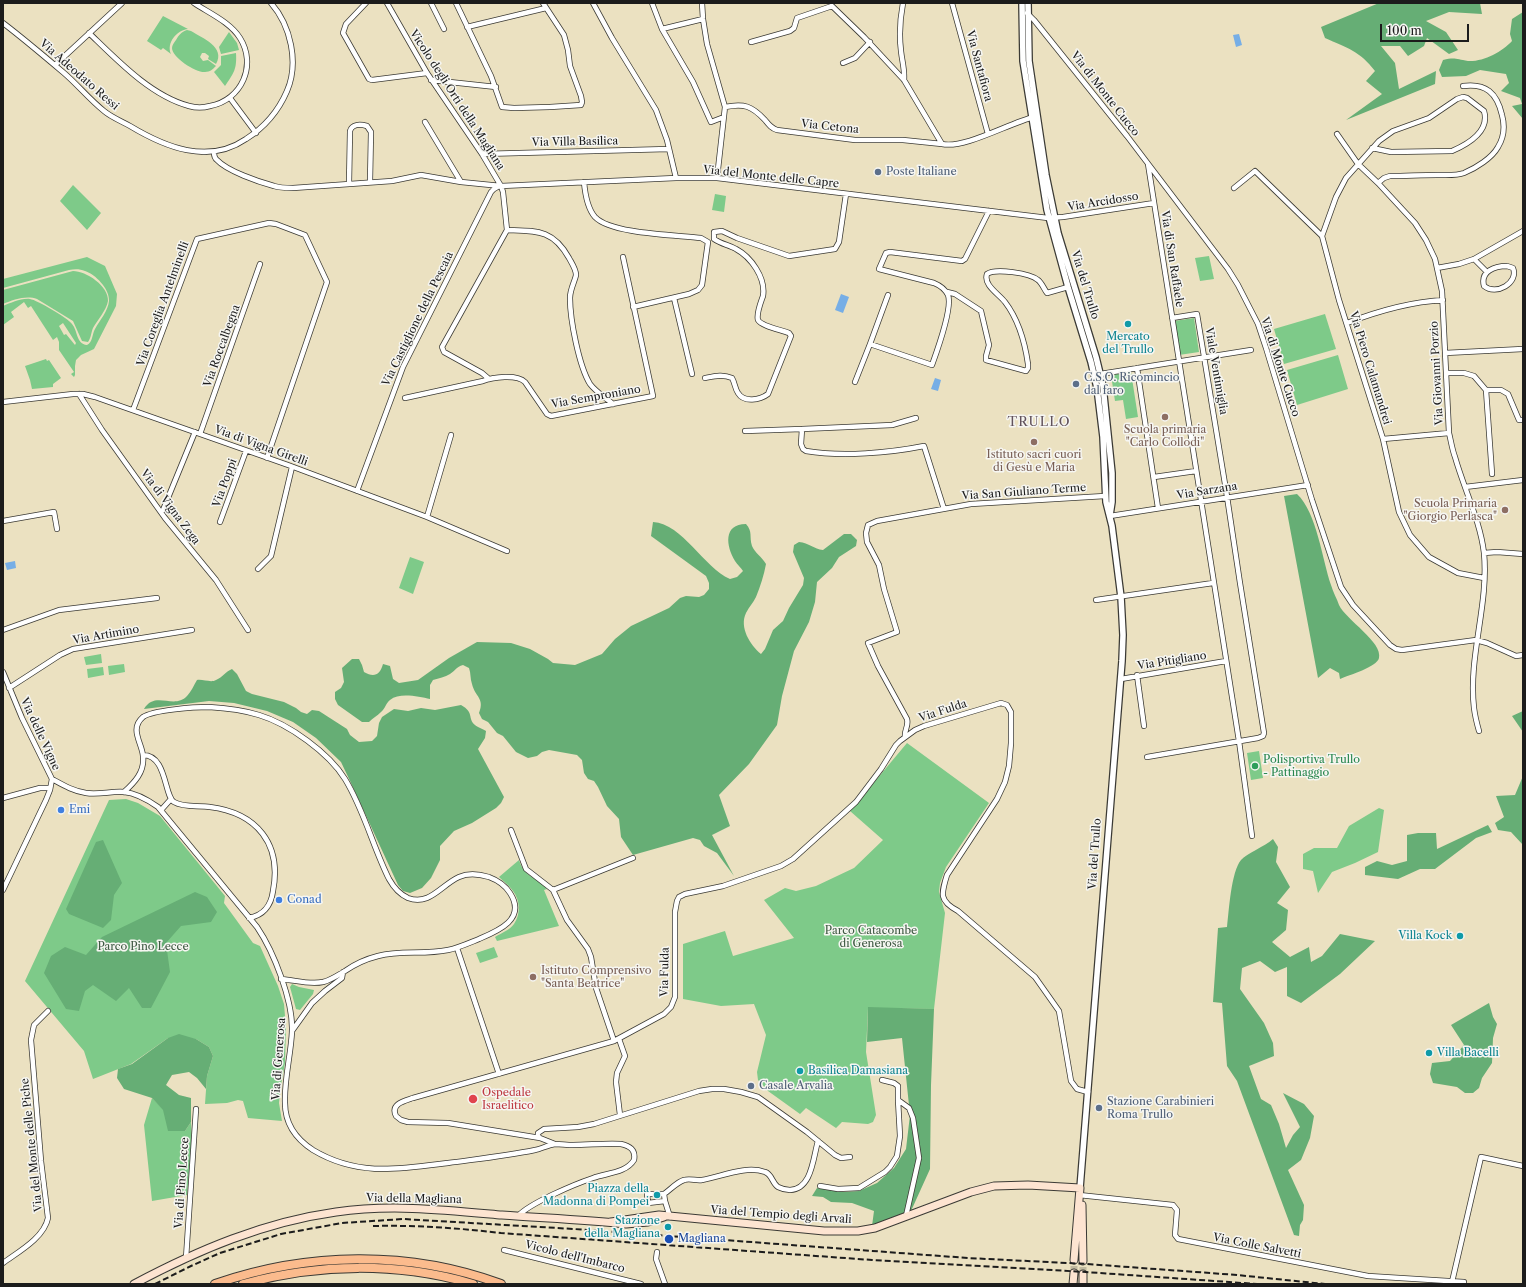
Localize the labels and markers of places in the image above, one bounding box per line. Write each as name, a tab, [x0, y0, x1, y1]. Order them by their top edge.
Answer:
place label: Poste Italiane	[886, 165, 957, 179]
marker: Poste Italiane	[873, 167, 883, 177]
marker: Mercato del Trullo	[1123, 319, 1133, 329]
place label: Mercato del Trullo	[1102, 330, 1154, 356]
place label: C.S.O. Ricomincio dal faro	[1084, 371, 1180, 397]
marker: C.S.O. Ricomincio dal faro	[1071, 379, 1081, 389]
marker: Scuola primaria "Carlo Collodi"	[1160, 412, 1170, 422]
place label: Scuola primaria "Carlo Collodi"	[1124, 423, 1206, 449]
marker: Istituto sacri cuori di Gesù e Maria	[1029, 437, 1039, 447]
place label: Istituto sacri cuori di Gesù e Maria	[987, 448, 1081, 474]
place label: Scuola Primaria "Giorgio Perlasca"	[1404, 497, 1497, 523]
marker: Scuola Primaria "Giorgio Perlasca"	[1500, 505, 1510, 515]
place label: Polisportiva Trullo - Pattinaggio	[1263, 753, 1360, 779]
marker: Polisportiva Trullo - Pattinaggio	[1250, 761, 1260, 771]
place label: Emi	[69, 803, 90, 817]
marker: Emi	[56, 805, 66, 815]
place label: Conad	[287, 893, 322, 907]
marker: Conad	[274, 895, 284, 905]
place label: Villa Kock	[1398, 929, 1452, 943]
marker: Villa Kock	[1455, 931, 1465, 941]
place label: Istituto Comprensivo "Santa Beatrice"	[541, 964, 651, 990]
marker: Istituto Comprensivo "Santa Beatrice"	[528, 972, 538, 982]
place label: Villa Bacelli	[1437, 1046, 1499, 1060]
marker: Villa Bacelli	[1424, 1048, 1434, 1058]
place label: Basilica Damasiana	[808, 1064, 908, 1078]
marker: Basilica Damasiana	[795, 1066, 805, 1076]
place label: Casale Arvalia	[759, 1079, 833, 1093]
marker: Casale Arvalia	[746, 1081, 756, 1091]
place label: Ospedale Israelitico	[482, 1086, 534, 1112]
marker: Ospedale Israelitico	[467, 1093, 479, 1105]
place label: Stazione Carabinieri Roma Trullo	[1107, 1095, 1214, 1121]
marker: Stazione Carabinieri Roma Trullo	[1094, 1103, 1104, 1113]
place label: Piazza della Madonna di Pompei	[543, 1182, 649, 1208]
marker: Piazza della Madonna di Pompei	[652, 1190, 662, 1200]
place label: Stazione della Magliana	[584, 1214, 660, 1240]
marker: Stazione della Magliana	[663, 1222, 673, 1232]
place label: Magliana	[678, 1232, 726, 1246]
marker: Magliana	[663, 1233, 675, 1245]

